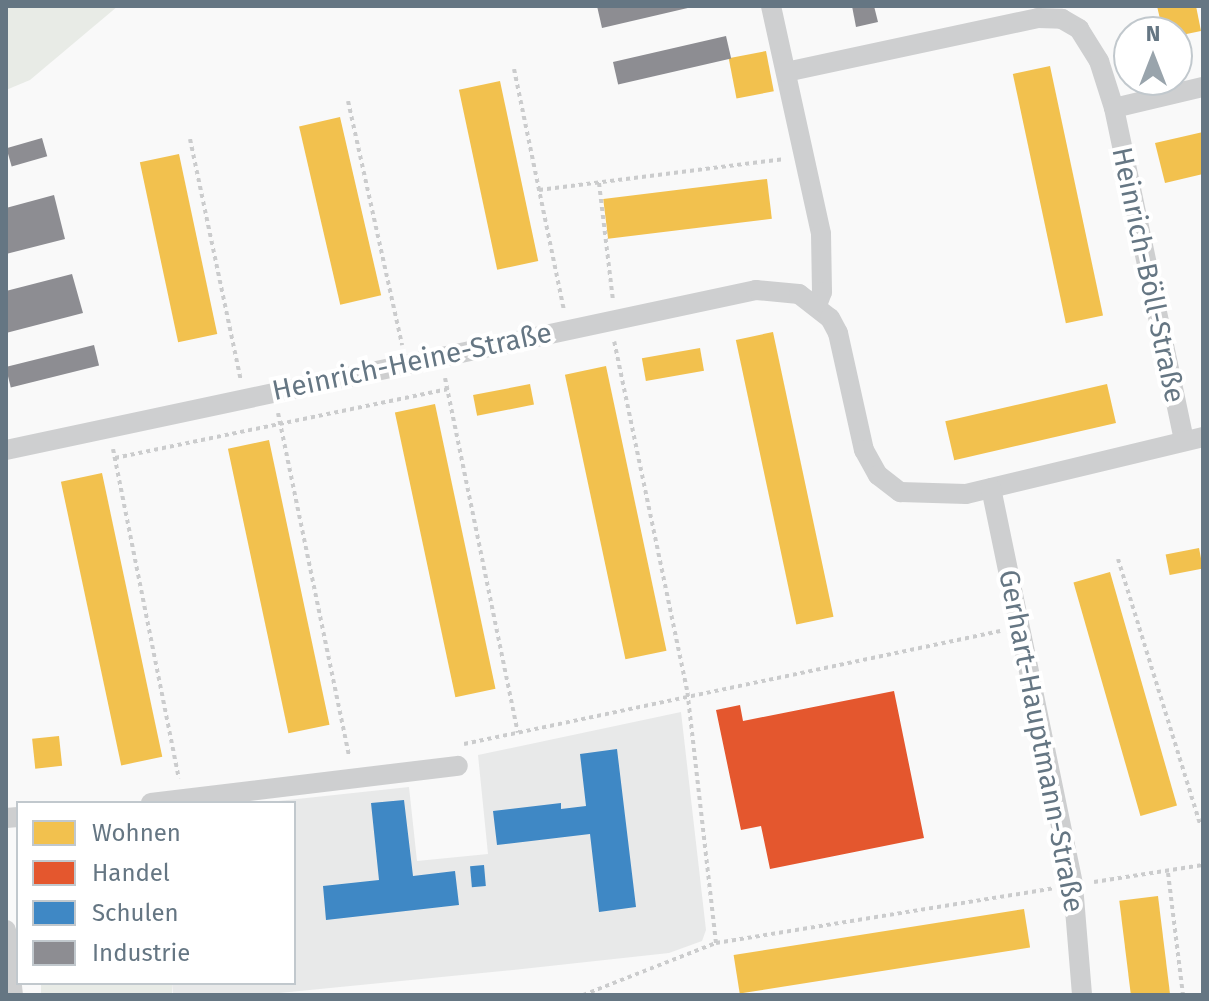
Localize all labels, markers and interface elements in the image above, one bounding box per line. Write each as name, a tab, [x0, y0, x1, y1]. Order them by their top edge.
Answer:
north arrow	[1113, 16, 1193, 96]
text: N	[1146, 20, 1160, 47]
street label: Heinrich-Böll-Straße	[1105, 144, 1191, 406]
street label: Heinrich-Heine-Straße	[269, 316, 555, 408]
street label: Gerhart-Hauptmann-Straße	[991, 567, 1091, 915]
legend	[16, 801, 296, 985]
text: Wohnen	[92, 819, 181, 847]
text: Handel	[92, 859, 170, 887]
text: Schulen	[92, 899, 179, 927]
text: Industrie	[92, 939, 190, 967]

